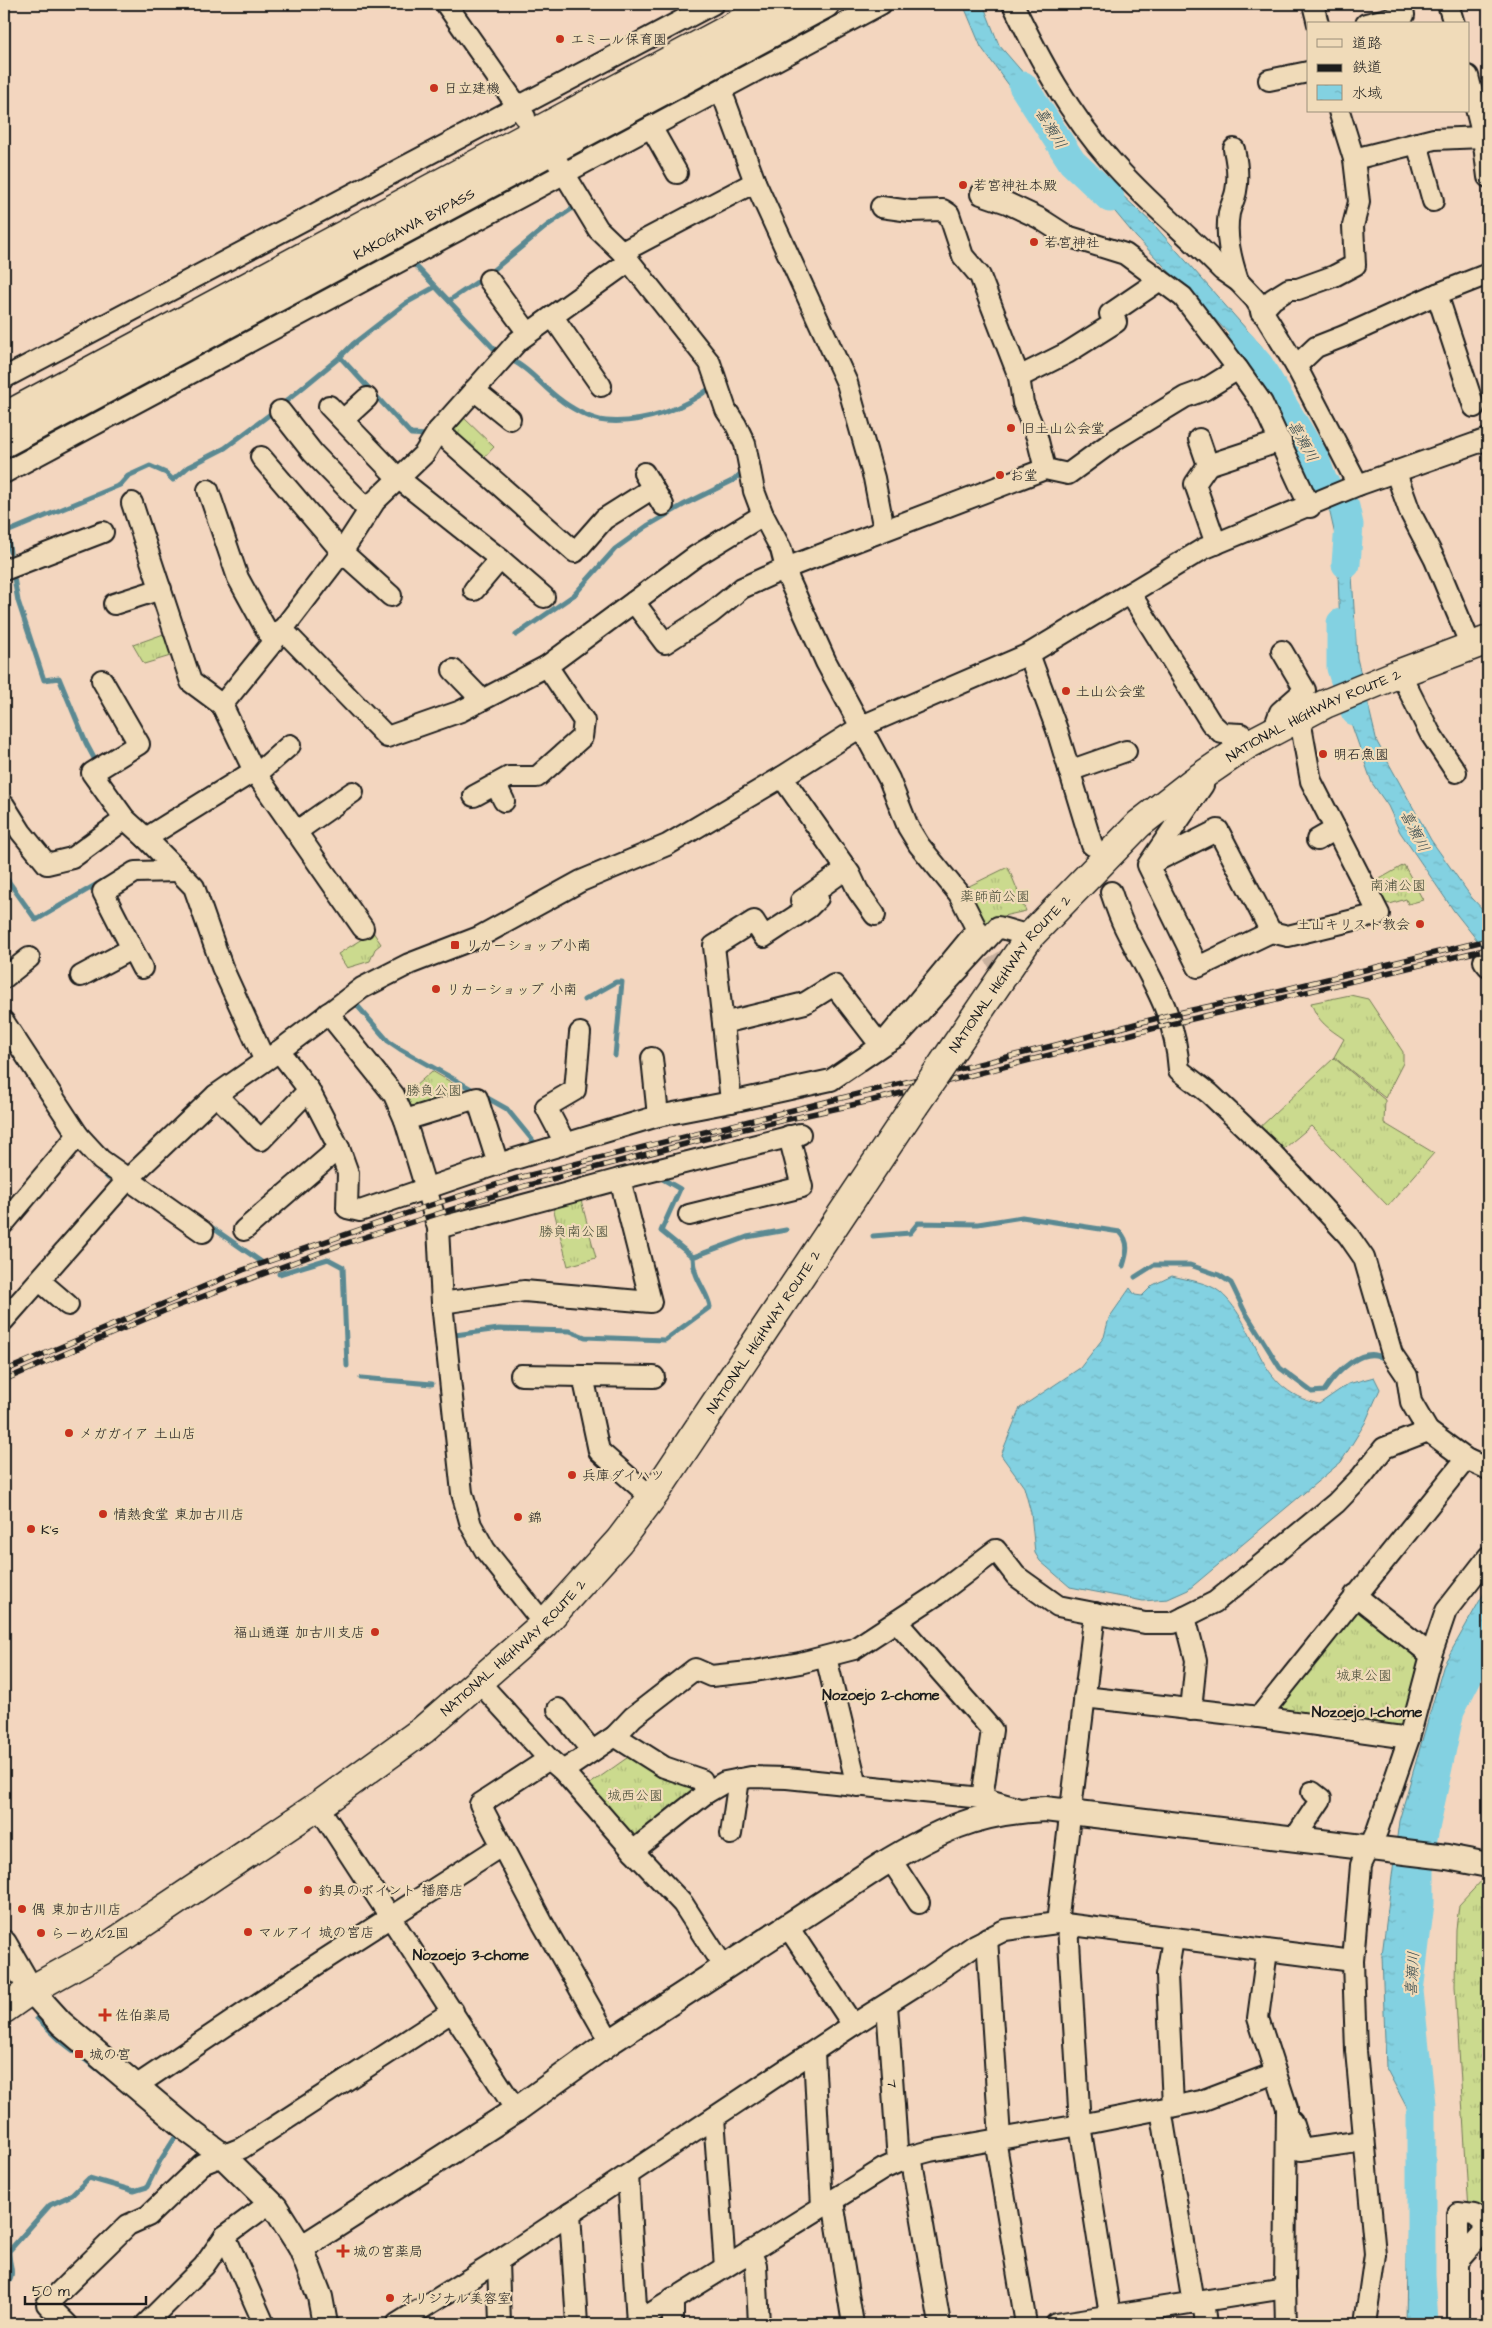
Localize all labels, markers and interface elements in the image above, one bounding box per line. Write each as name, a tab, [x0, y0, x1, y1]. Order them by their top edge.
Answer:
legend	[1307, 22, 1470, 112]
place label: エミール保育園	[570, 30, 667, 50]
marker: エミール保育園	[554, 33, 566, 45]
text: 道路	[1352, 33, 1382, 54]
text: 鉄道	[1352, 57, 1382, 78]
place label: 日立建機	[444, 79, 500, 99]
marker: 日立建機	[428, 82, 440, 94]
text: 水域	[1352, 83, 1382, 104]
water label: 喜瀬川	[1030, 104, 1071, 153]
place label: 若宮神社本殿	[973, 176, 1057, 196]
marker: 若宮神社本殿	[957, 179, 969, 191]
street label: KAKOGAWA BYPASS	[350, 184, 479, 265]
place label: 若宮神社	[1044, 233, 1100, 253]
marker: 若宮神社	[1028, 236, 1040, 248]
water label: 喜瀬川	[1282, 416, 1323, 466]
place label: 旧土山公会堂	[1021, 419, 1105, 439]
marker: 旧土山公会堂	[1005, 422, 1017, 434]
place label: お堂	[1010, 466, 1038, 486]
marker: お堂	[994, 469, 1006, 481]
street label: NATIONAL HIGHWAY ROUTE 2	[1222, 665, 1404, 768]
place label: 土山公会堂	[1076, 682, 1146, 702]
marker: 土山公会堂	[1060, 685, 1072, 697]
place label: 明石魚園	[1333, 745, 1389, 765]
marker: 明石魚園	[1317, 748, 1329, 760]
water label: 喜瀬川	[1395, 806, 1434, 856]
park label: 南浦公園	[1370, 876, 1426, 896]
park label: 薬師前公園	[960, 887, 1030, 907]
street label: NATIONAL HIGHWAY ROUTE 2	[945, 891, 1076, 1057]
place label: 土山キリスト教会	[1297, 915, 1410, 935]
marker: 土山キリスト教会	[1414, 918, 1426, 930]
place label: リカーショップ小南	[465, 936, 591, 956]
marker: リカーショップ小南	[449, 939, 461, 951]
place label: リカーショップ 小南	[446, 980, 577, 1000]
marker: リカーショップ 小南	[430, 983, 442, 995]
park label: 勝負公園	[406, 1081, 462, 1101]
park label: 勝負南公園	[539, 1222, 609, 1242]
street label: NATIONAL HIGHWAY ROUTE 2	[702, 1246, 826, 1418]
place label: メガガイア 土山店	[79, 1424, 196, 1444]
marker: メガガイア 土山店	[63, 1427, 75, 1439]
place label: 兵庫ダイハツ	[582, 1466, 665, 1486]
marker: 兵庫ダイハツ	[566, 1469, 578, 1481]
place label: 情熱食堂 東加古川店	[113, 1505, 245, 1525]
marker: 情熱食堂 東加古川店	[97, 1508, 109, 1520]
place label: 錦	[528, 1508, 542, 1528]
marker: 錦	[512, 1511, 524, 1523]
place label: K's	[41, 1520, 59, 1540]
marker: K's	[25, 1523, 37, 1535]
street label: NATIONAL HIGHWAY ROUTE 2	[436, 1575, 591, 1721]
place label: 福山通運 加古川支店	[233, 1623, 365, 1643]
marker: 福山通運 加古川支店	[369, 1626, 381, 1638]
park label: 城東公園	[1336, 1666, 1392, 1686]
district label: Nozoejo 2-chome	[822, 1685, 940, 1706]
district label: Nozoejo 1-chome	[1312, 1702, 1422, 1723]
park label: 城西公園	[607, 1786, 663, 1806]
place label: 釣具のポイント 播磨店	[318, 1881, 464, 1901]
marker: 釣具のポイント 播磨店	[302, 1884, 314, 1896]
place label: 偶 東加古川店	[32, 1900, 122, 1920]
marker: 偶 東加古川店	[16, 1903, 28, 1915]
place label: マルアイ 城の宮店	[258, 1923, 375, 1943]
place label: らーめん2国	[51, 1924, 129, 1944]
marker: マルアイ 城の宮店	[242, 1926, 254, 1938]
marker: らーめん2国	[35, 1927, 47, 1939]
district label: Nozoejo 3-chome	[413, 1945, 529, 1966]
water label: 喜瀬川	[1400, 1951, 1425, 1997]
place label: 佐伯薬局	[115, 2006, 171, 2026]
marker: 佐伯薬局	[99, 2009, 111, 2021]
place label: 城の宮	[89, 2045, 131, 2065]
marker: 城の宮	[73, 2048, 85, 2060]
street label: 7	[881, 2079, 902, 2089]
place label: 城の宮薬局	[353, 2242, 423, 2262]
marker: 城の宮薬局	[337, 2245, 349, 2257]
scale bar	[25, 2273, 146, 2305]
text: 50 m	[32, 2281, 70, 2302]
place label: オリジナル美容室	[400, 2289, 511, 2309]
marker: オリジナル美容室	[384, 2292, 396, 2304]

